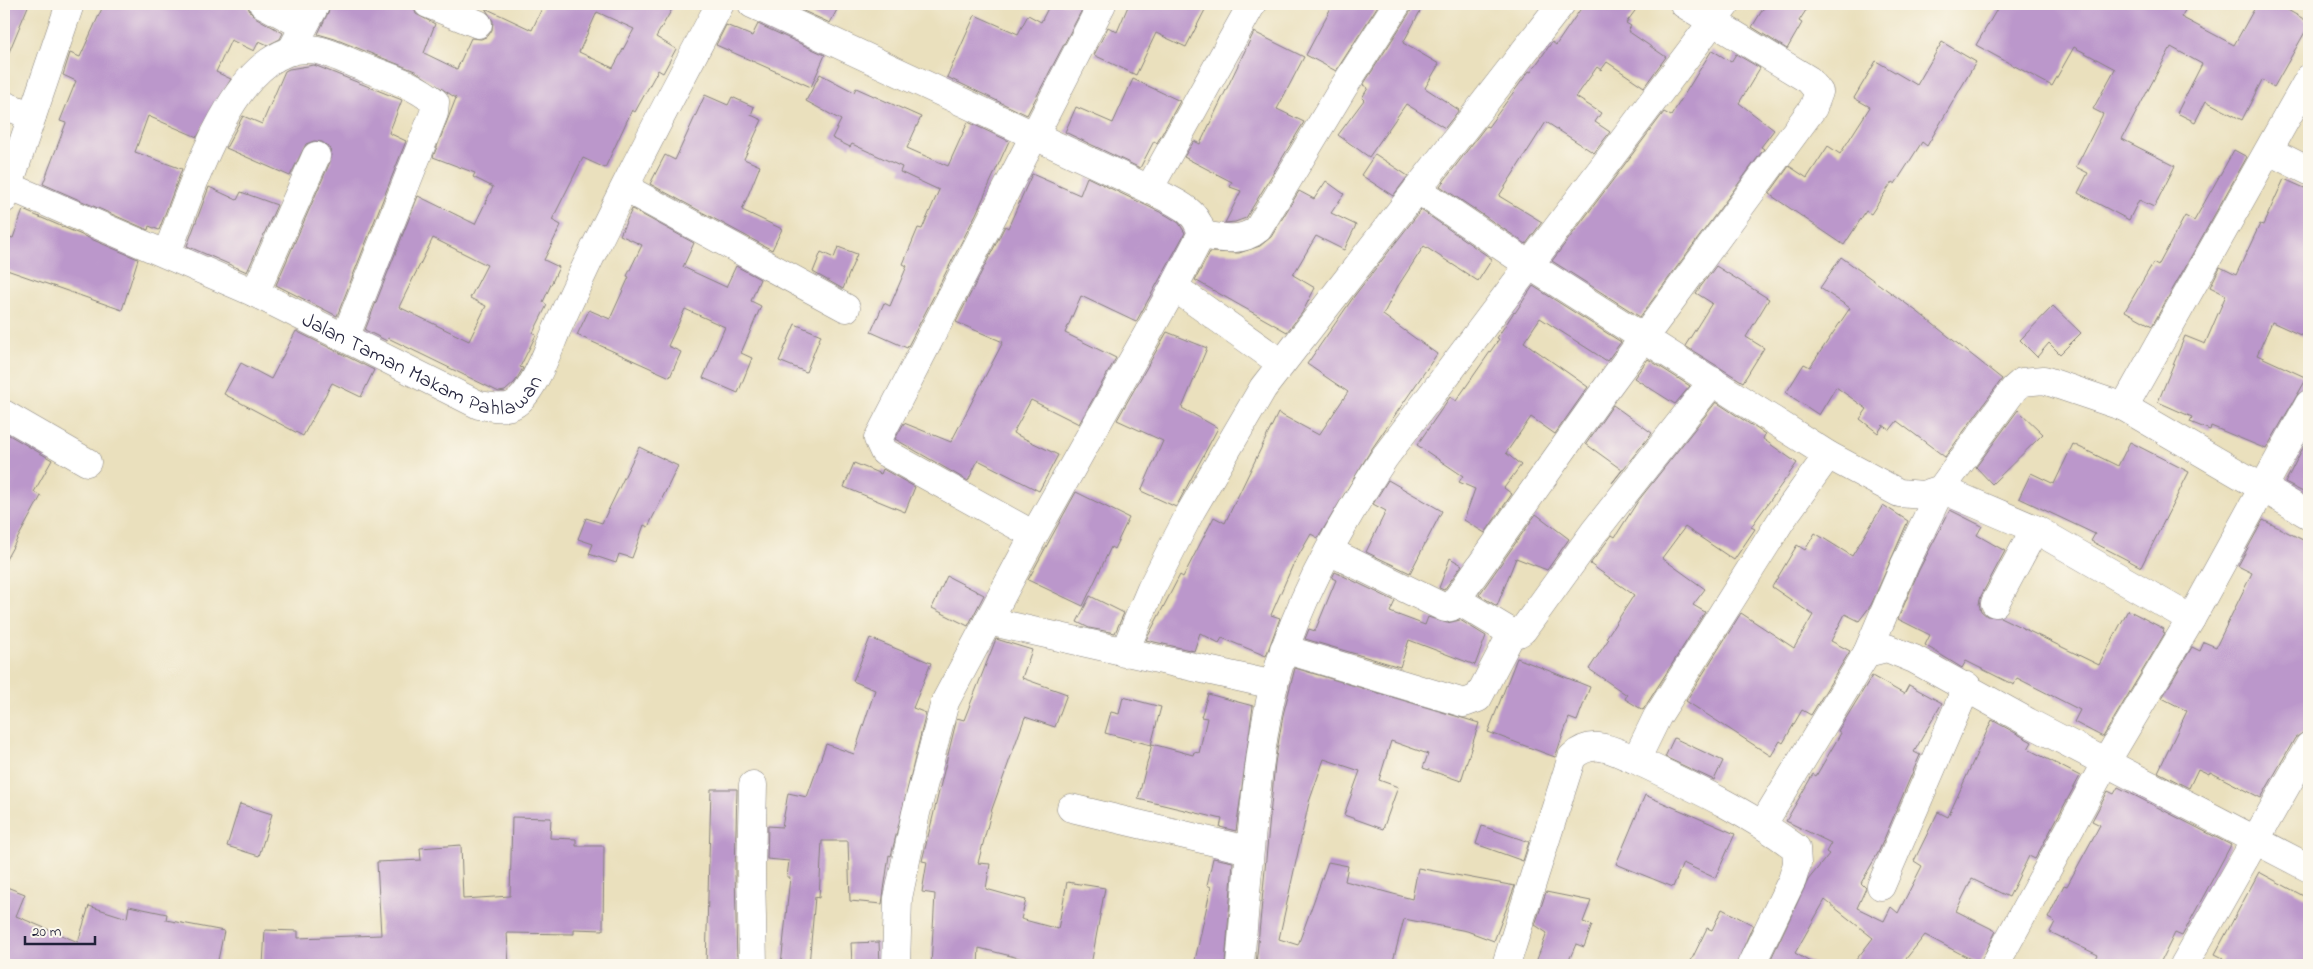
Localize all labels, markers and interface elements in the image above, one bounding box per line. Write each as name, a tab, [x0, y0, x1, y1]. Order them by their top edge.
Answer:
street label: Jalan Taman Makam Pahlawan	[296, 306, 551, 425]
scale bar	[25, 914, 95, 946]
text: 20 m	[32, 921, 62, 943]

